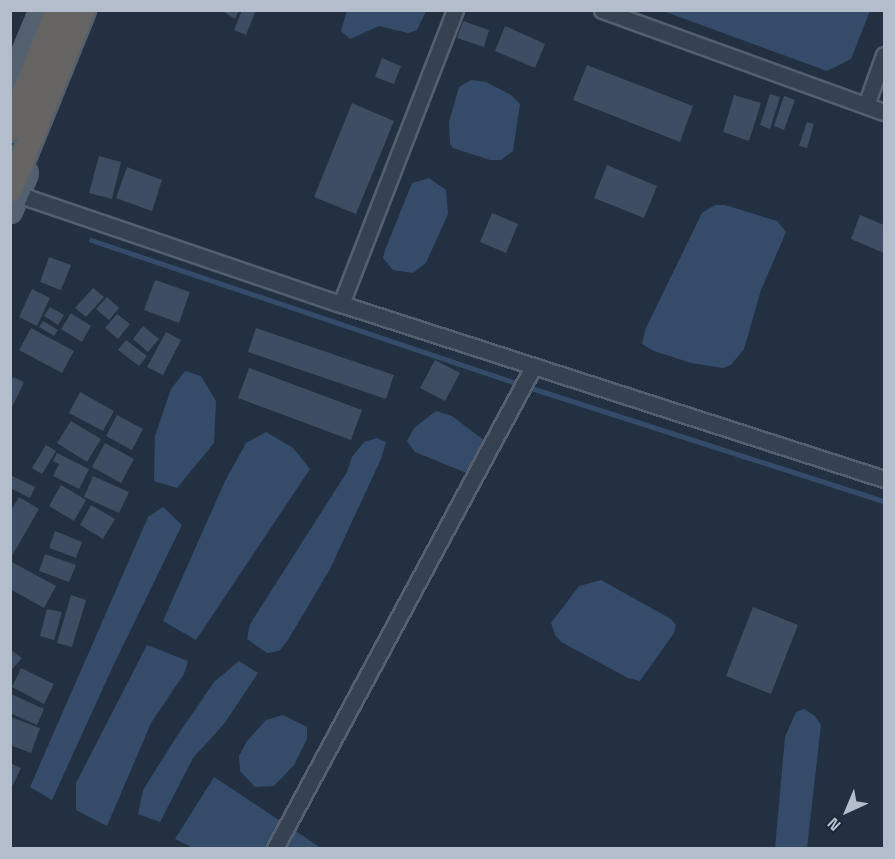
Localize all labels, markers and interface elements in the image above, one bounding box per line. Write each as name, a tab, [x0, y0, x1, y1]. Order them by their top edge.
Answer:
north arrow	[817, 781, 877, 841]
text: N	[823, 813, 845, 836]

